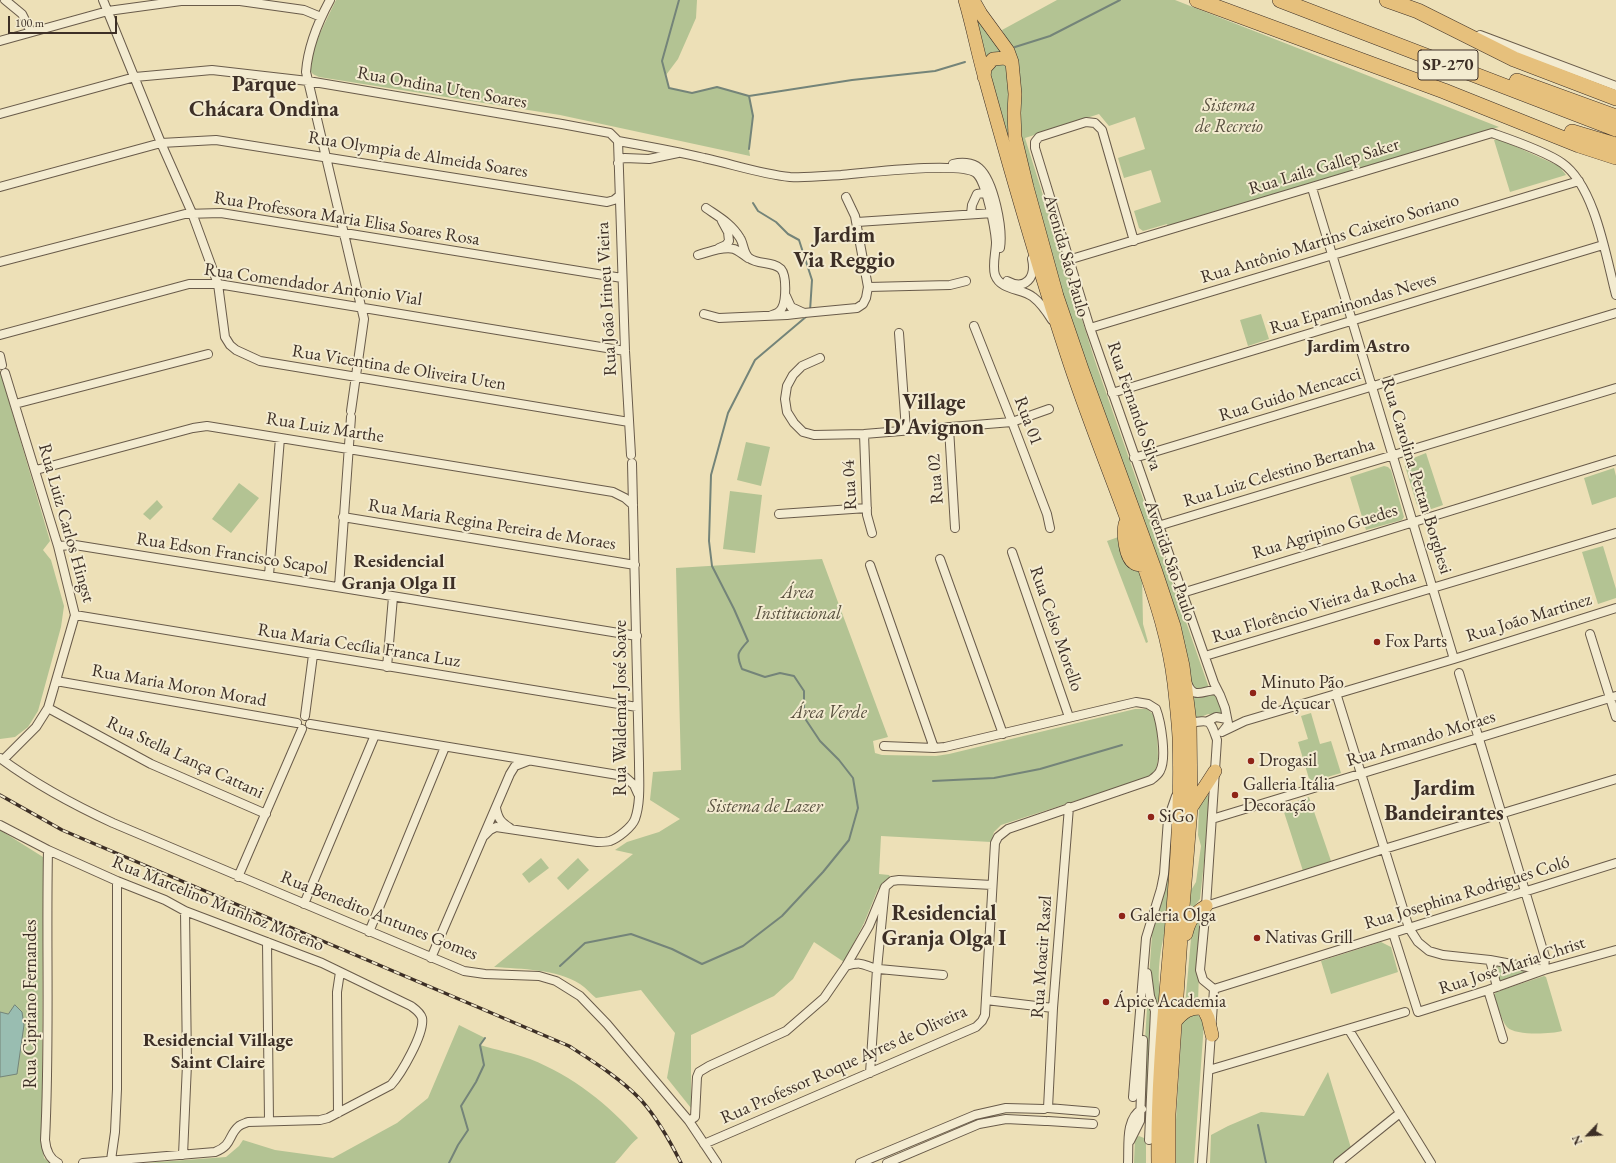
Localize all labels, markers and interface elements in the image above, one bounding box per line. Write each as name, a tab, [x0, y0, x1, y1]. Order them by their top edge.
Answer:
scale bar	[10, 8, 119, 34]
text: 100 m	[15, 15, 44, 31]
road number: SP-270	[1418, 50, 1478, 80]
street label: Rua Ondina Uten Soares	[355, 62, 529, 114]
district label: Parque Chácara Ondina	[189, 72, 339, 124]
park label: Sistema de Recreio	[1195, 95, 1263, 138]
street label: Rua Olympia de Almeida Soares	[307, 127, 529, 183]
street label: Rua Laila Gallep Saker	[1246, 134, 1402, 200]
street label: Rua Professora Maria Elisa Soares Rosa	[213, 187, 481, 251]
street label: Rua Antônio Martins Caixeiro Soriano	[1198, 189, 1462, 289]
street label: Avenida São Paulo	[1038, 192, 1094, 320]
street label: Rua João Irineu Vieira	[592, 221, 622, 377]
district label: Jardim Via Reggio	[793, 223, 895, 274]
street label: Rua Comendador Antonio Vial	[203, 259, 423, 311]
street label: Rua Epaminondas Neves	[1267, 268, 1439, 340]
district label: Jardim Astro	[1306, 336, 1410, 358]
street label: Rua Fernando Silva	[1102, 339, 1166, 473]
street label: Rua Vicentina de Oliveira Uten	[290, 340, 508, 396]
street label: Rua Guido Mencacci	[1217, 363, 1363, 427]
street label: Rua Carolina Pettan Borghesi	[1376, 375, 1456, 577]
district label: Village D'Avignon	[884, 390, 984, 442]
street label: Rua 01	[1009, 394, 1047, 448]
street label: Rua Luiz Marthe	[265, 408, 385, 448]
street label: Rua Luiz Celestino Bertanha	[1181, 434, 1377, 512]
street label: Rua Luiz Carlos Hingst	[33, 441, 99, 605]
street label: Rua 02	[923, 453, 949, 505]
street label: Rua 04	[838, 459, 862, 511]
street label: Rua Maria Regina Pereira de Moraes	[367, 495, 617, 555]
street label: Avenida São Paulo	[1139, 498, 1201, 624]
street label: Rua Agripino Guedes	[1250, 500, 1400, 564]
street label: Rua Edson Francisco Scapol	[135, 528, 329, 580]
district label: Residencial Granja Olga II	[342, 551, 456, 595]
street label: Rua Celso Morello	[1024, 564, 1088, 694]
street label: Rua Florêncio Vieira da Rocha	[1209, 566, 1419, 648]
park label: Área Institucional	[755, 582, 841, 624]
street label: Rua João Martinez	[1464, 589, 1594, 647]
street label: Rua Maria Cecília Franca Luz	[256, 619, 462, 673]
street label: Rua Waldemar José Soave	[610, 620, 632, 796]
place label: Fox Parts	[1385, 631, 1447, 653]
marker: Fox Parts	[1372, 637, 1382, 647]
street label: Rua Maria Moron Morad	[90, 660, 268, 712]
place label: Minuto Pão de Açucar	[1261, 672, 1344, 714]
marker: Minuto Pão de Açucar	[1248, 688, 1258, 698]
park label: Área Verde	[791, 702, 867, 724]
street label: Rua Armando Moraes	[1344, 706, 1498, 772]
street label: Rua Stella Lança Cattani	[103, 712, 267, 804]
place label: Drogasil	[1259, 750, 1317, 772]
marker: Drogasil	[1246, 756, 1256, 766]
place label: Galleria Itália Decoração	[1243, 774, 1335, 816]
district label: Jardim Bandeirantes	[1384, 776, 1504, 828]
marker: Galleria Itália Decoração	[1230, 790, 1240, 800]
park label: Sistema de Lazer	[708, 796, 822, 818]
place label: SiGo	[1159, 806, 1194, 828]
marker: SiGo	[1146, 812, 1156, 822]
street label: Rua Josephina Rodrigues Coló	[1362, 851, 1572, 935]
street label: Rua Marcelino Munhoz Moreno	[109, 852, 327, 956]
street label: Rua Benedito Antunes Gomes	[277, 867, 481, 965]
street label: Rua Moacir Raszl	[1027, 895, 1057, 1019]
district label: Residencial Granja Olga I	[882, 901, 1006, 952]
place label: Galeria Olga	[1130, 905, 1216, 927]
marker: Galeria Olga	[1117, 911, 1127, 921]
street label: Rua Cipriano Fernandes	[20, 919, 42, 1089]
place label: Nativas Grill	[1265, 927, 1353, 949]
street label: Rua José Maria Christ	[1436, 932, 1588, 1000]
marker: Nativas Grill	[1252, 933, 1262, 943]
place label: Ápice Academia	[1114, 991, 1226, 1013]
marker: Ápice Academia	[1101, 997, 1111, 1007]
street label: Rua Professor Roque Ayres de Oliveira	[717, 1001, 971, 1129]
district label: Residencial Village Saint Claire	[143, 1030, 293, 1074]
north arrow	[1568, 1115, 1608, 1155]
text: N	[1569, 1133, 1585, 1147]

